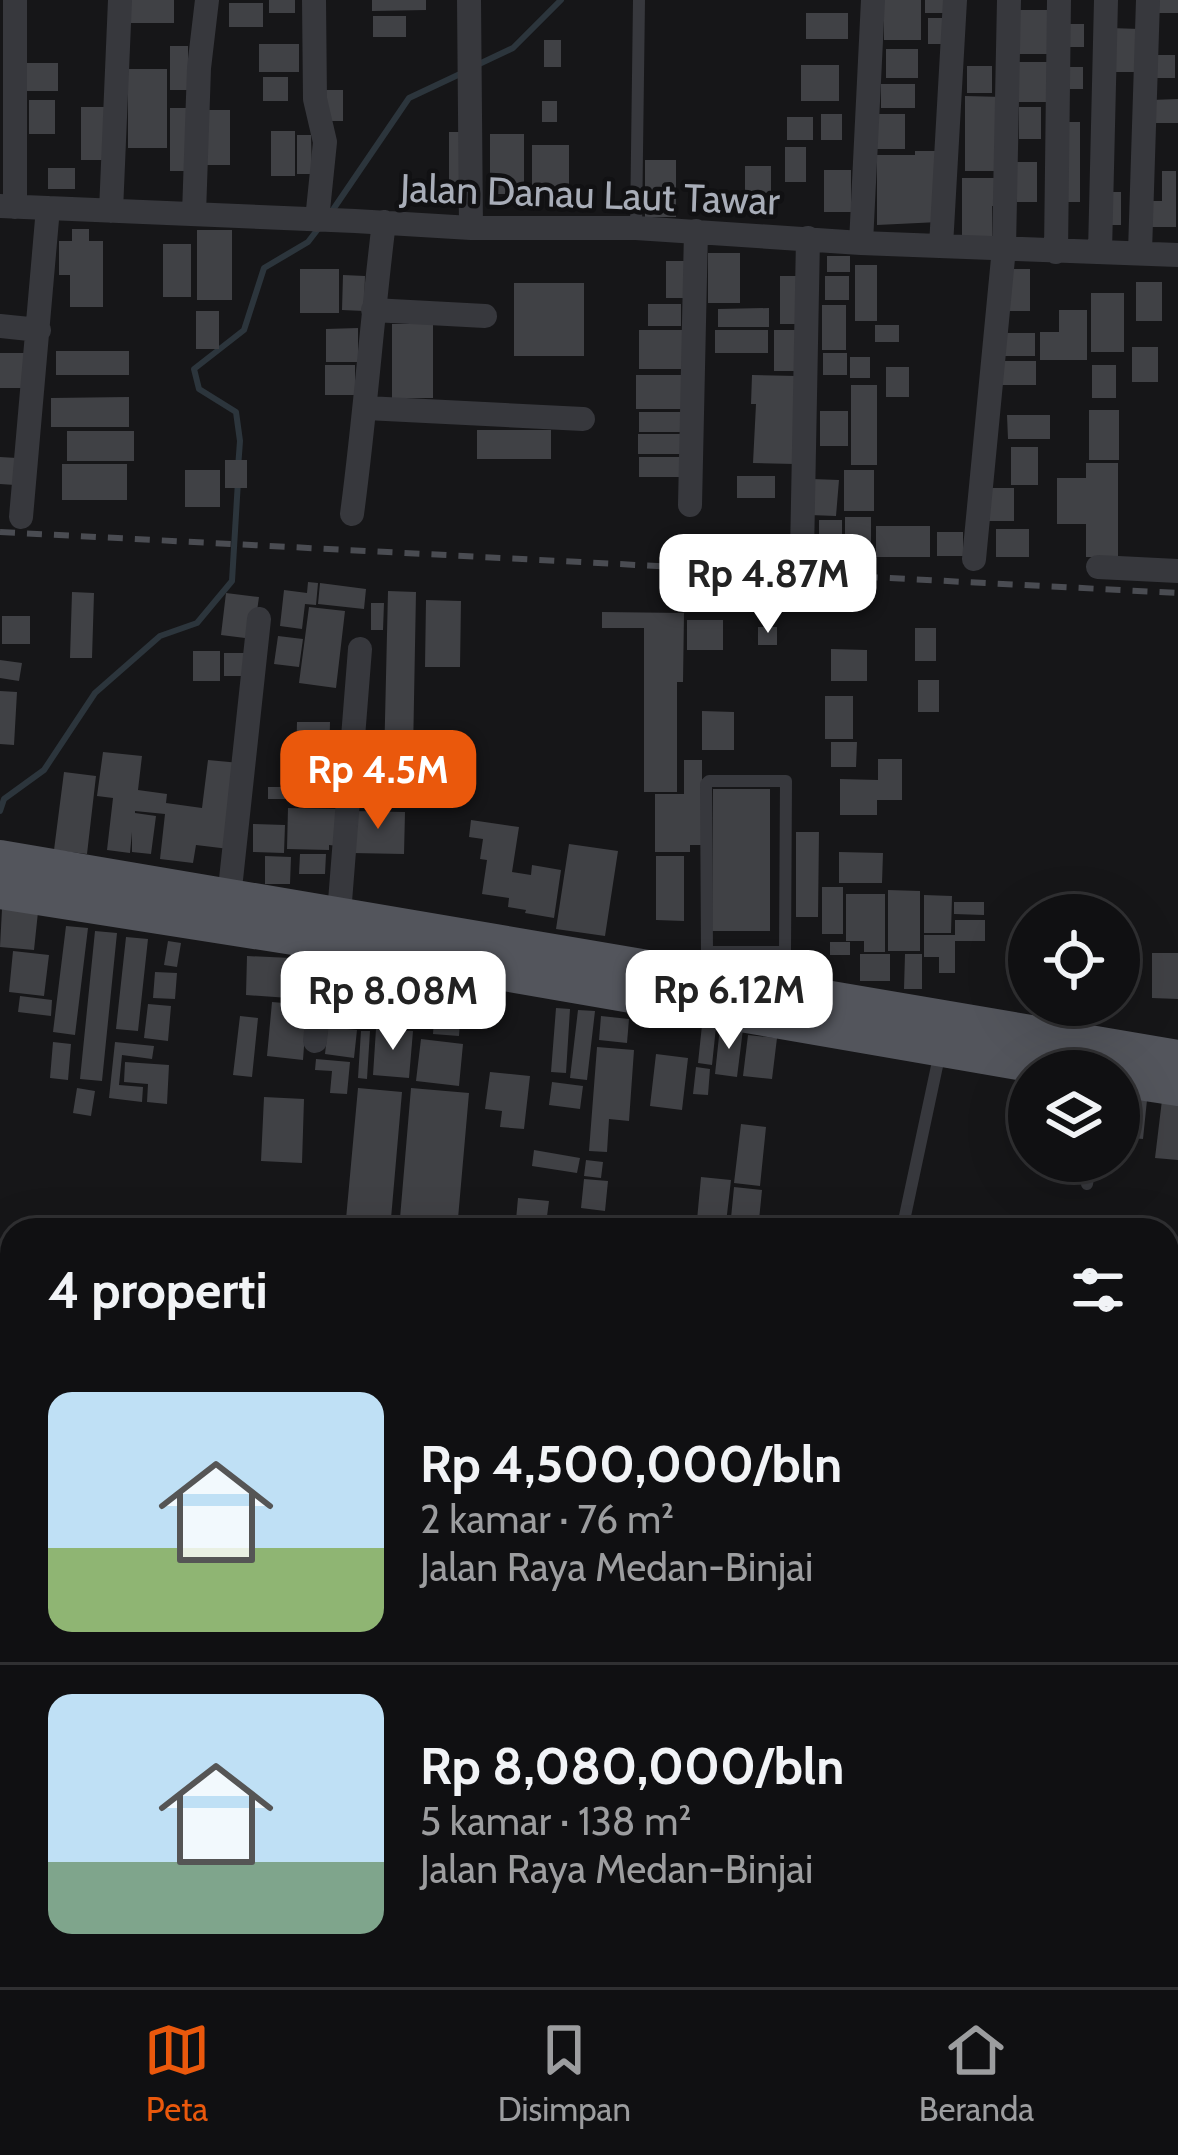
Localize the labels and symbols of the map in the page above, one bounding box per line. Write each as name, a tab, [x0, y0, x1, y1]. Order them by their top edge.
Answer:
street label: Jalan Danau Laut Tawar	[398, 163, 781, 225]
pin: Rp 4.87M	[644, 534, 892, 636]
pin: Rp 4.5M	[267, 730, 489, 832]
pin: Rp 6.12M	[605, 950, 853, 1052]
pin: Rp 8.08M	[269, 951, 517, 1053]

